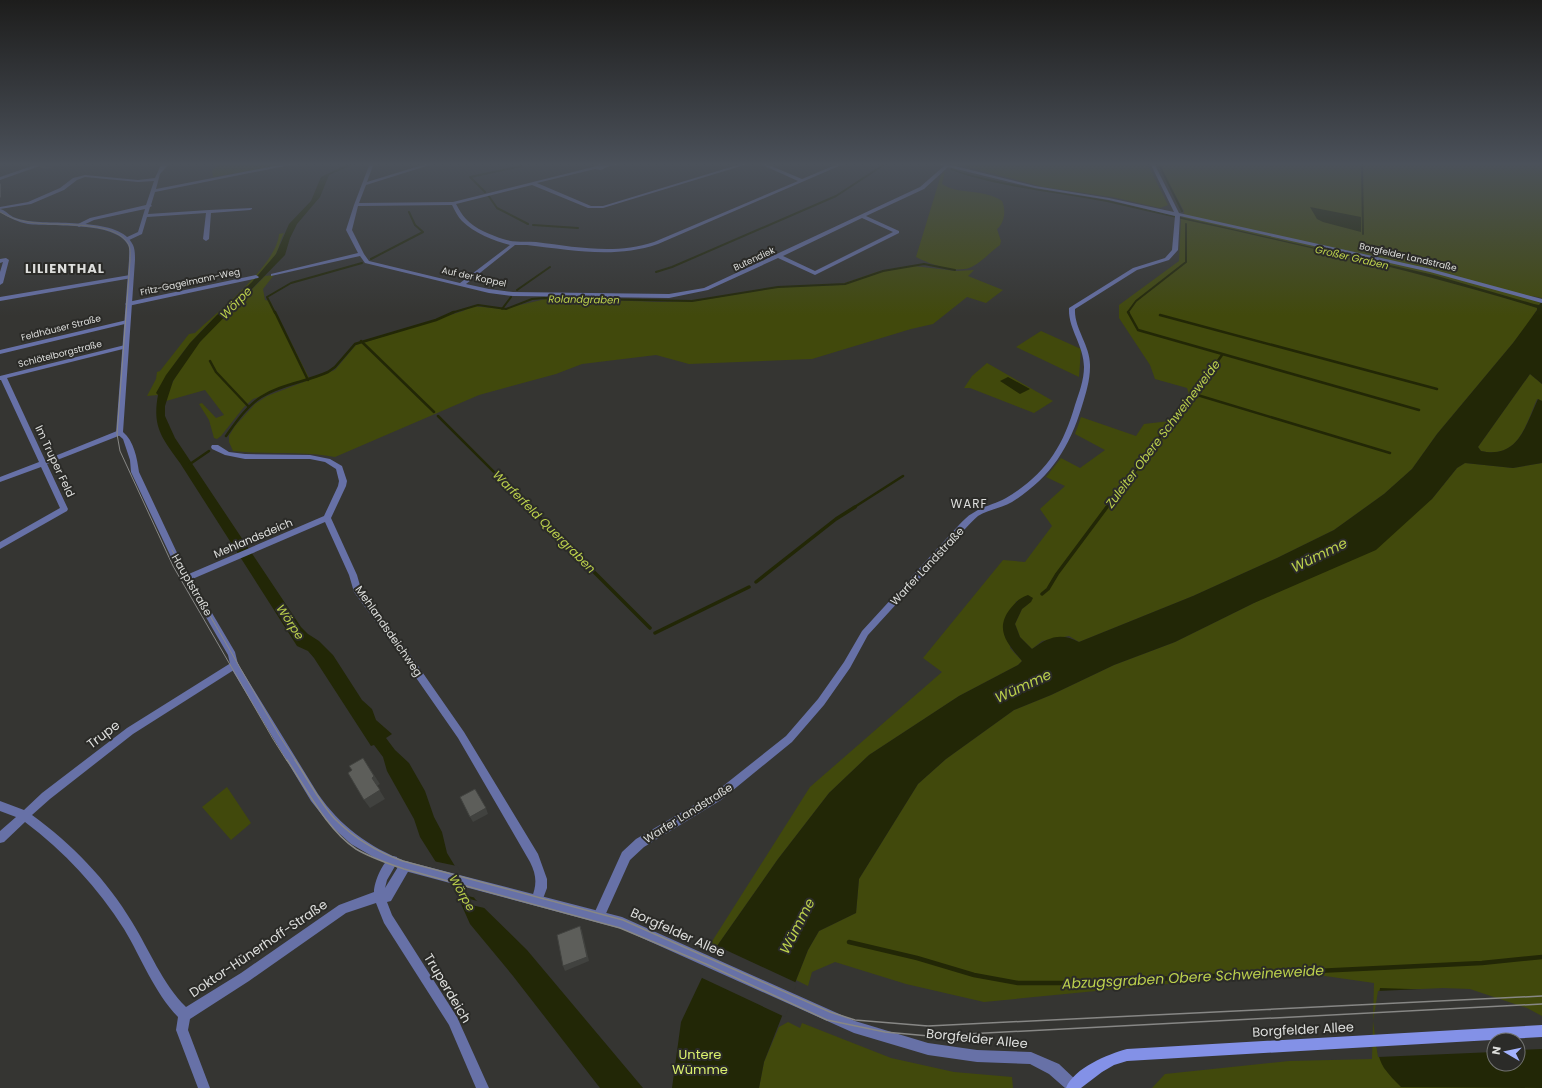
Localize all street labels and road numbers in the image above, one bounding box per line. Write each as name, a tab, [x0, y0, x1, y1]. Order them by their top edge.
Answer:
street label: Borgfelder Landstraße	[1358, 240, 1458, 274]
street label: Butendiek	[731, 244, 777, 274]
street label: Auf der Koppel	[441, 264, 507, 290]
street label: Fritz-Gagelmann-Weg	[139, 266, 241, 298]
street label: Feldhäuser Straße	[20, 312, 103, 344]
street label: Schlötelborgstraße	[17, 338, 104, 370]
street label: Im Truper Feld	[31, 422, 79, 500]
street label: Mehlandsdeich	[211, 514, 295, 562]
street label: Warfer Landstraße	[886, 523, 968, 609]
street label: Hauptstraße	[168, 551, 216, 619]
street label: Mehlandsdeichweg	[352, 582, 426, 680]
street label: Trupe	[83, 716, 124, 753]
street label: Warfer Landstraße	[641, 779, 736, 847]
street label: Doktor-Hünerhoff-Straße	[185, 895, 331, 1002]
street label: Borgfelder Allee	[627, 903, 728, 962]
street label: Truperdeich	[419, 950, 476, 1027]
street label: Borgfelder Allee	[1252, 1017, 1354, 1042]
street label: Borgfelder Allee	[925, 1024, 1029, 1053]

